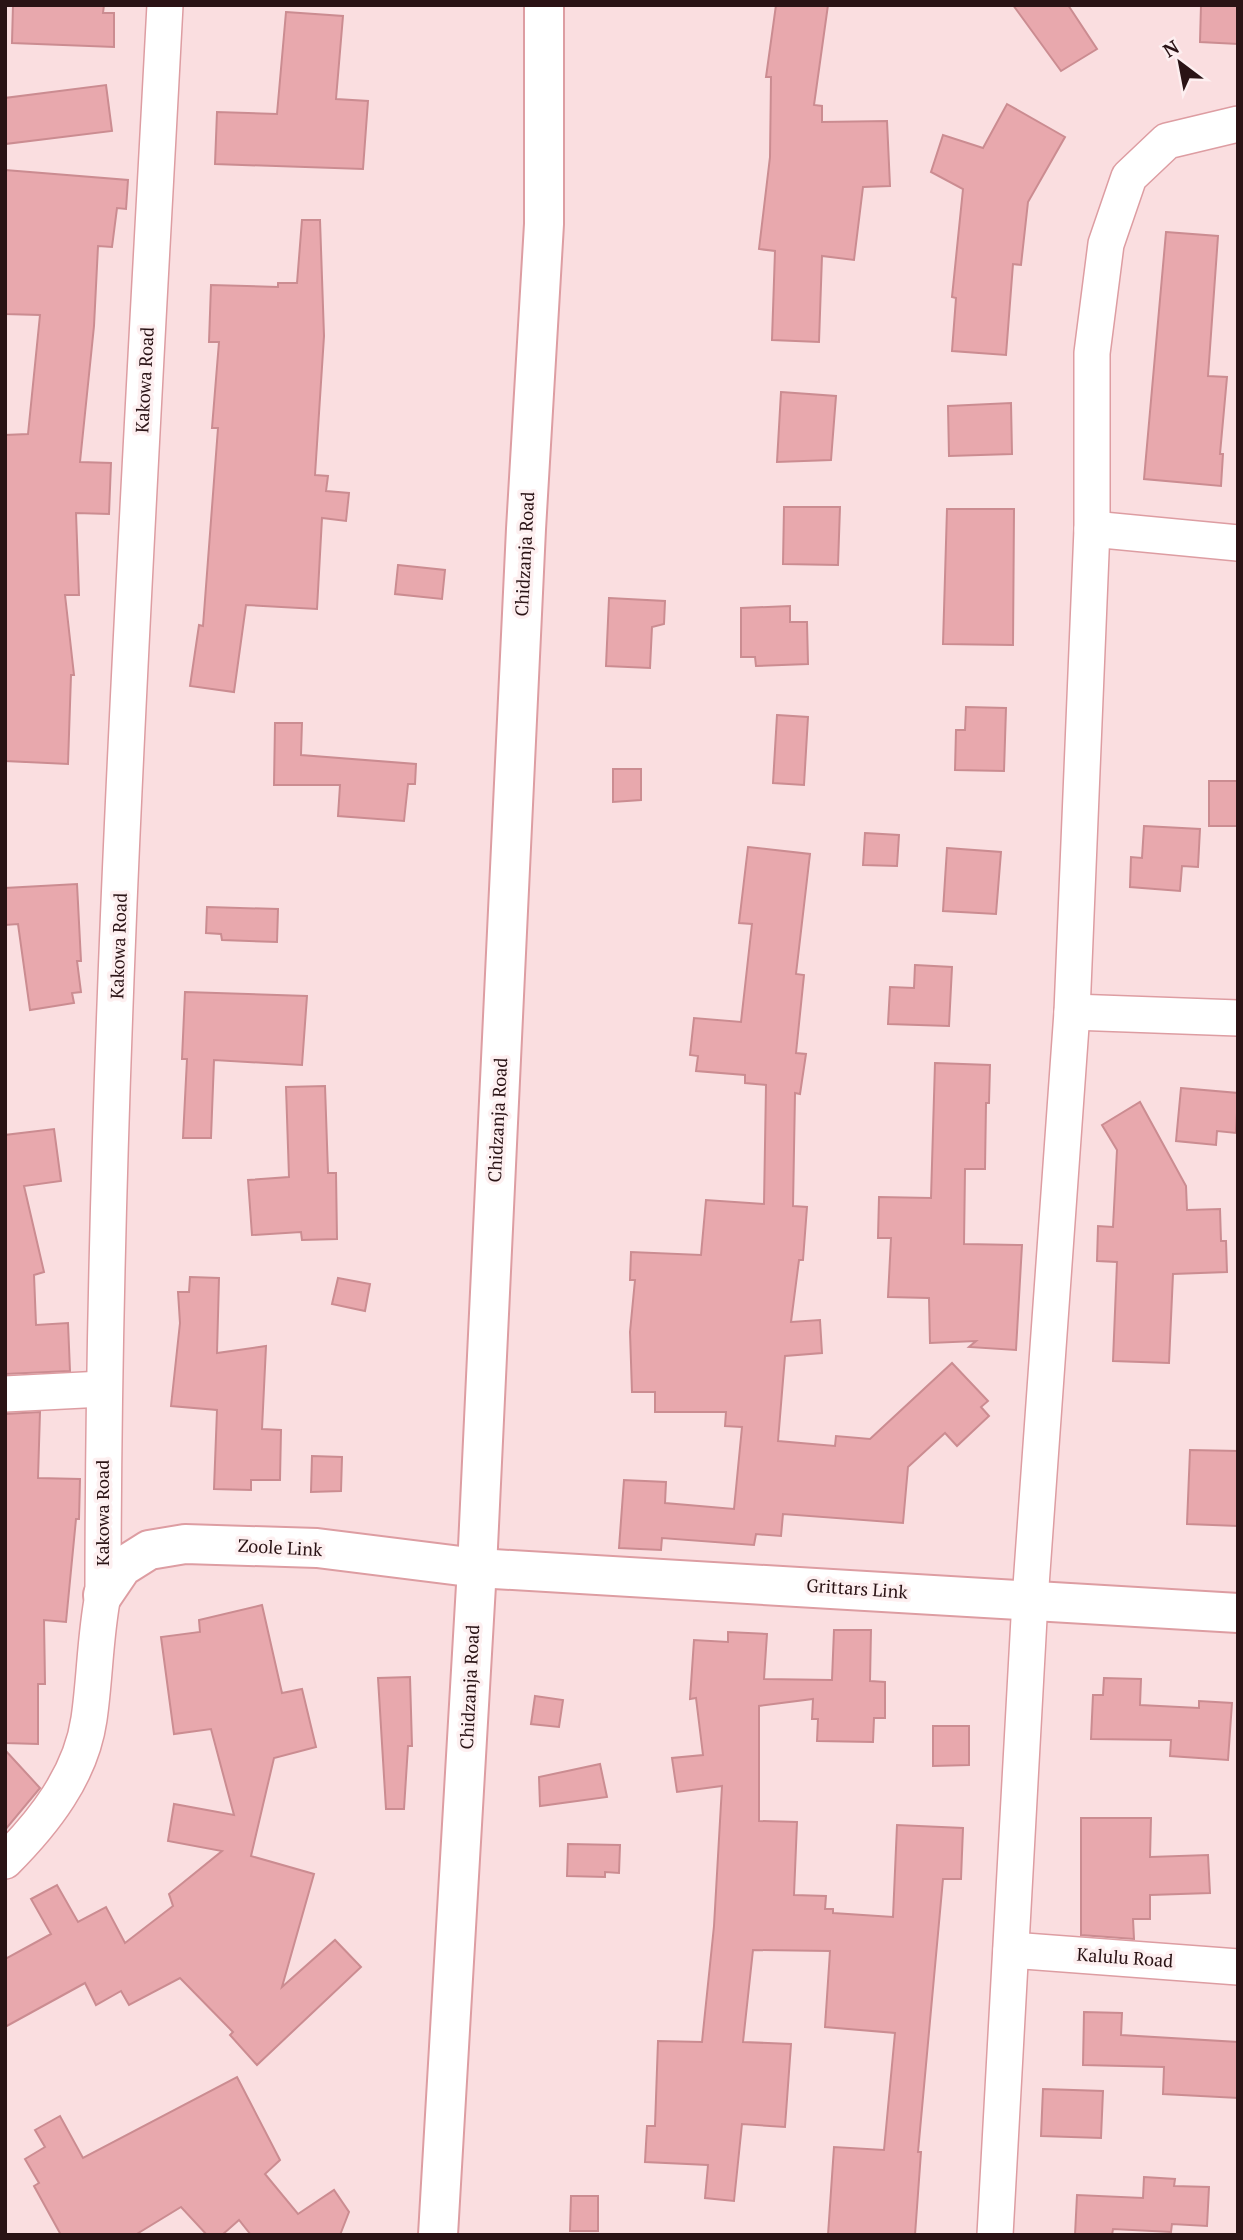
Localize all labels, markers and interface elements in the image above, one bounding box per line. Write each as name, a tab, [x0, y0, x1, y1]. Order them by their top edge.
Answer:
north arrow	[1145, 28, 1215, 98]
text: N	[1158, 33, 1184, 63]
street label: Kakowa Road	[129, 326, 159, 434]
street label: Chidzanja Road	[509, 491, 539, 617]
street label: Kakowa Road	[104, 892, 132, 999]
street label: Chidzanja Road	[482, 1057, 512, 1183]
street label: Kakowa Road	[90, 1460, 114, 1566]
street label: Zoole Link	[237, 1533, 324, 1561]
street label: Grittars Link	[806, 1572, 909, 1604]
street label: Chidzanja Road	[454, 1624, 484, 1750]
street label: Kalulu Road	[1076, 1942, 1174, 1972]

